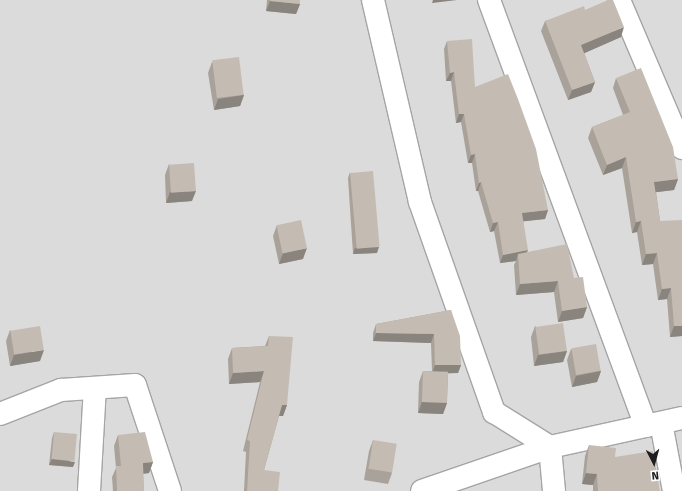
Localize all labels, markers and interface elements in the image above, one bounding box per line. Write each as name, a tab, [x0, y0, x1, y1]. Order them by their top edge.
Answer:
north arrow	[634, 443, 674, 483]
text: N	[651, 469, 660, 482]

